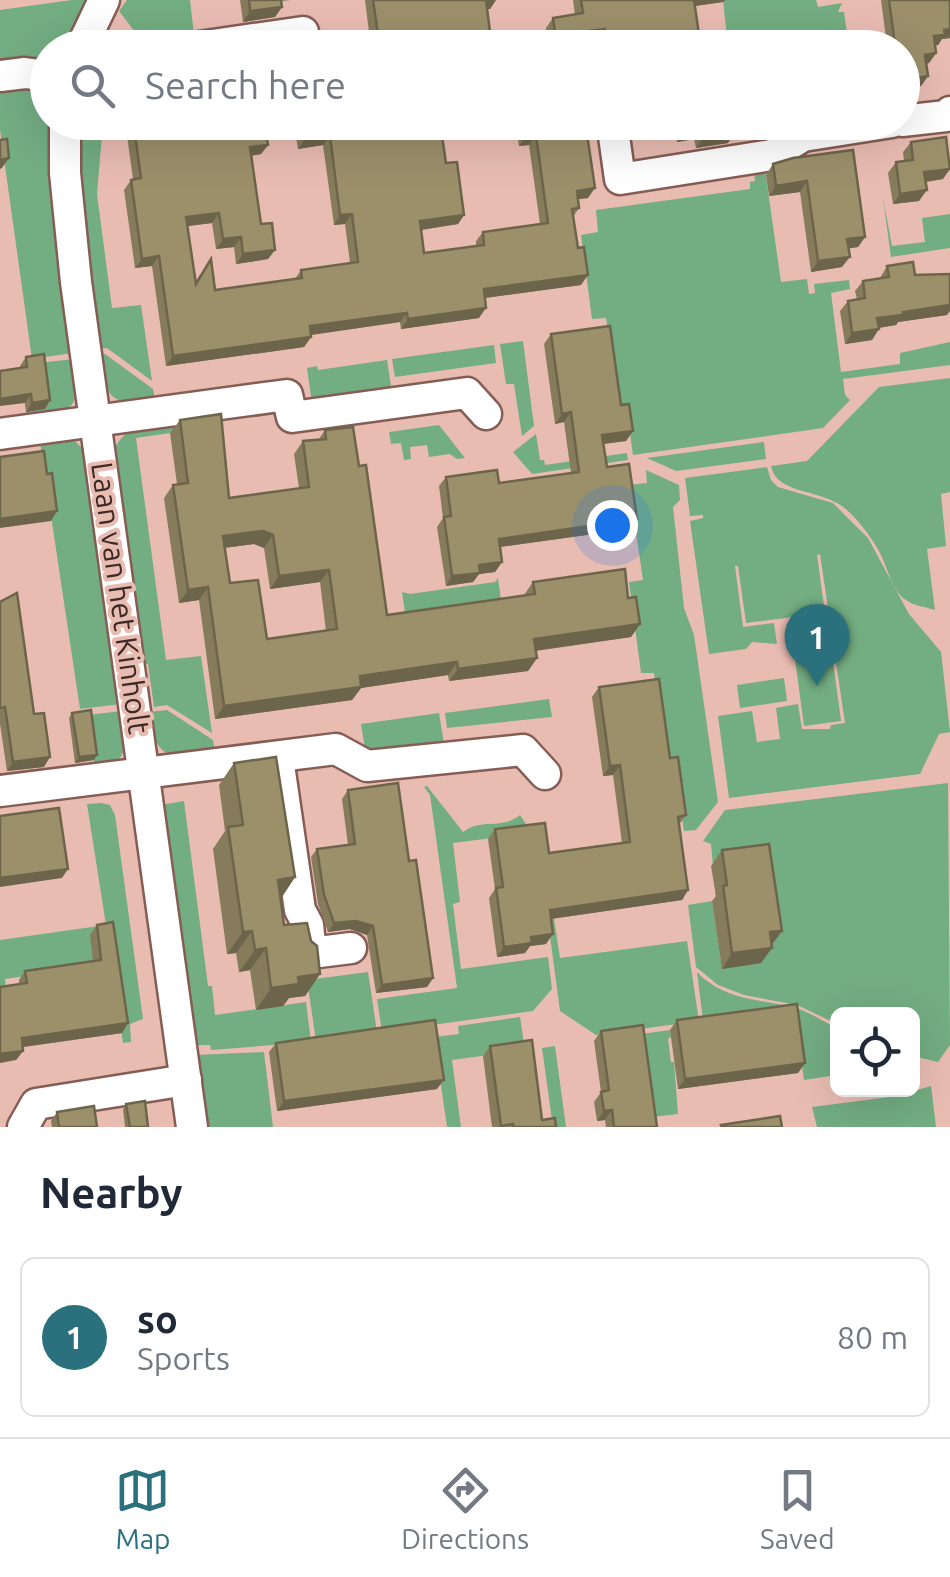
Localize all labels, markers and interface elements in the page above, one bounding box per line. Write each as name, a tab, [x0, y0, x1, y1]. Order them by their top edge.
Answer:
search box	[30, 30, 920, 140]
icon: search	[65, 58, 120, 113]
text: Search here	[145, 64, 346, 106]
street label: Laan van het Kinholt	[85, 460, 157, 736]
your location	[587, 500, 638, 551]
pin: 1	[784, 604, 850, 686]
map controls	[830, 1007, 920, 1097]
button: locate	[830, 1007, 920, 1097]
text: Nearby	[40, 1169, 183, 1216]
text: so	[137, 1298, 178, 1340]
text: 1	[65, 1319, 84, 1355]
text: 80 m	[837, 1319, 908, 1355]
text: Sports	[137, 1340, 230, 1376]
tab: Map	[115, 1463, 171, 1554]
tab: Directions	[401, 1463, 529, 1554]
tab: Saved	[760, 1463, 835, 1554]

